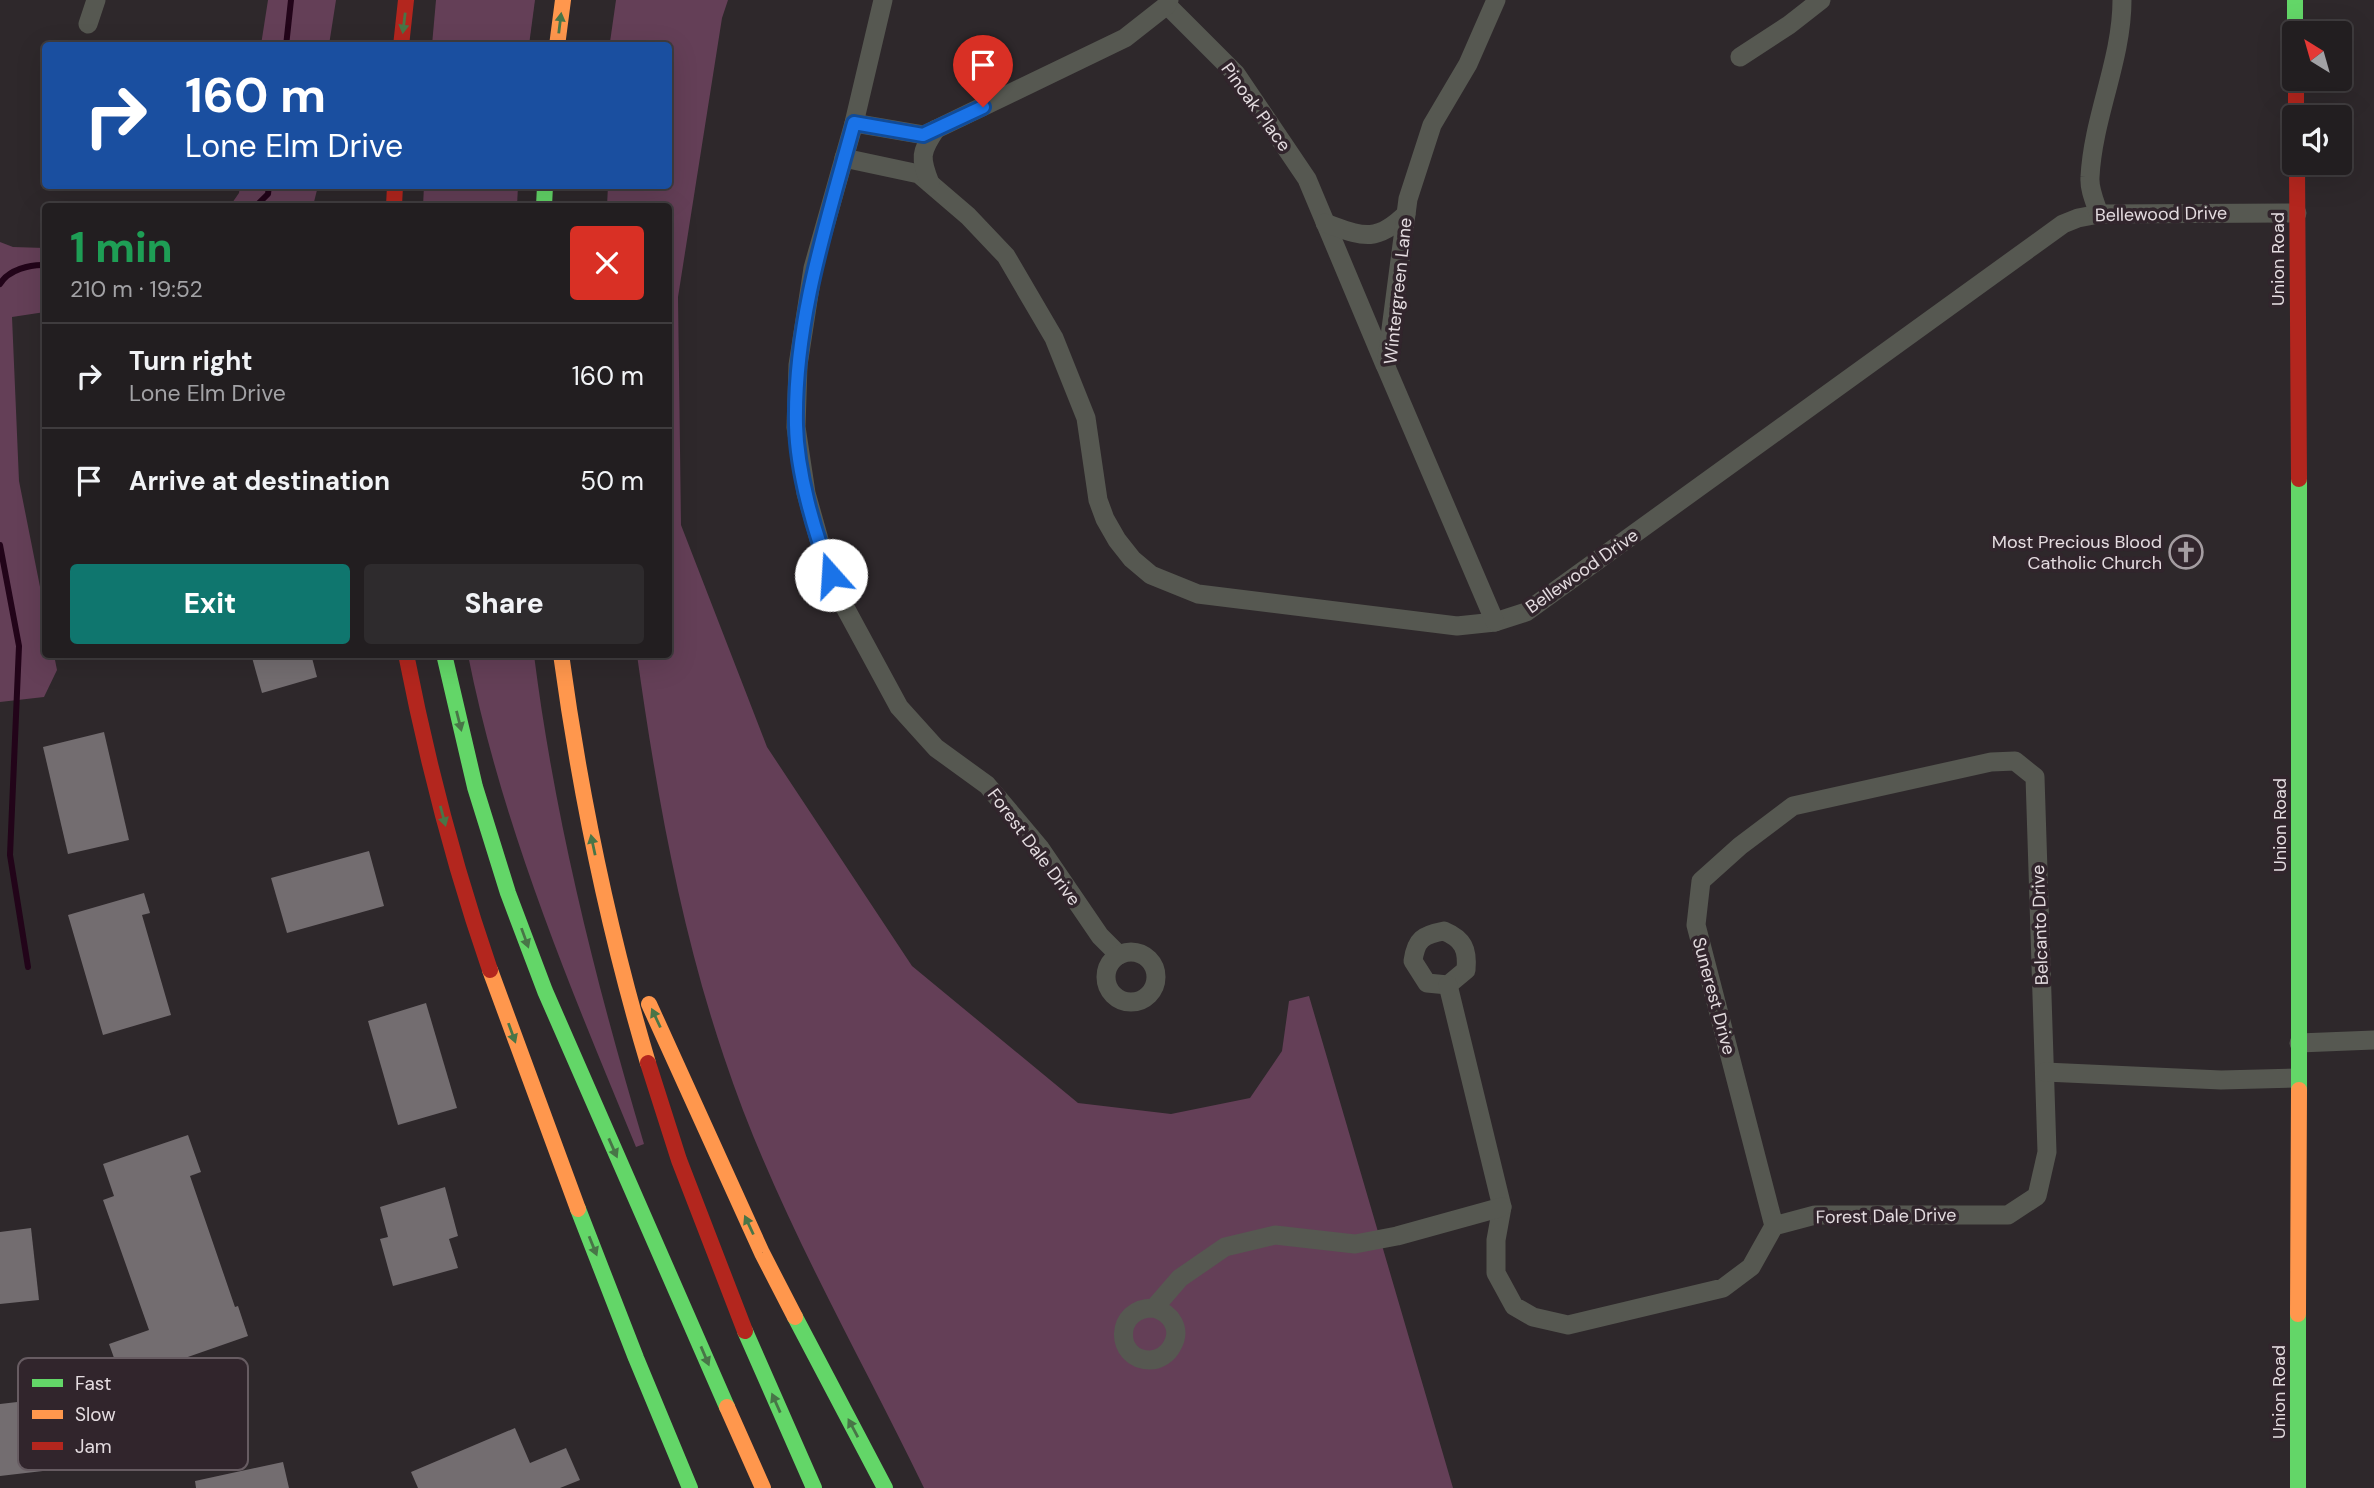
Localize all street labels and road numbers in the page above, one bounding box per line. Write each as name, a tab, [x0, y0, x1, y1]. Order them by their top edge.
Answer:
street label: Pinoak Place	[1216, 58, 1296, 156]
street label: Bellewood Drive	[2095, 201, 2227, 227]
street label: Union Road	[2266, 212, 2290, 306]
street label: Wintergreen Lane	[1378, 216, 1418, 366]
street label: Bellewood Drive	[1521, 523, 1643, 619]
street label: Union Road	[2268, 778, 2292, 872]
street label: Forest Dale Drive	[982, 784, 1086, 910]
street label: Belcanto Drive	[2026, 864, 2054, 986]
street label: Sunerest Drive	[1687, 934, 1741, 1058]
street label: Forest Dale Drive	[1815, 1203, 1957, 1229]
street label: Union Road	[2267, 1345, 2291, 1439]

